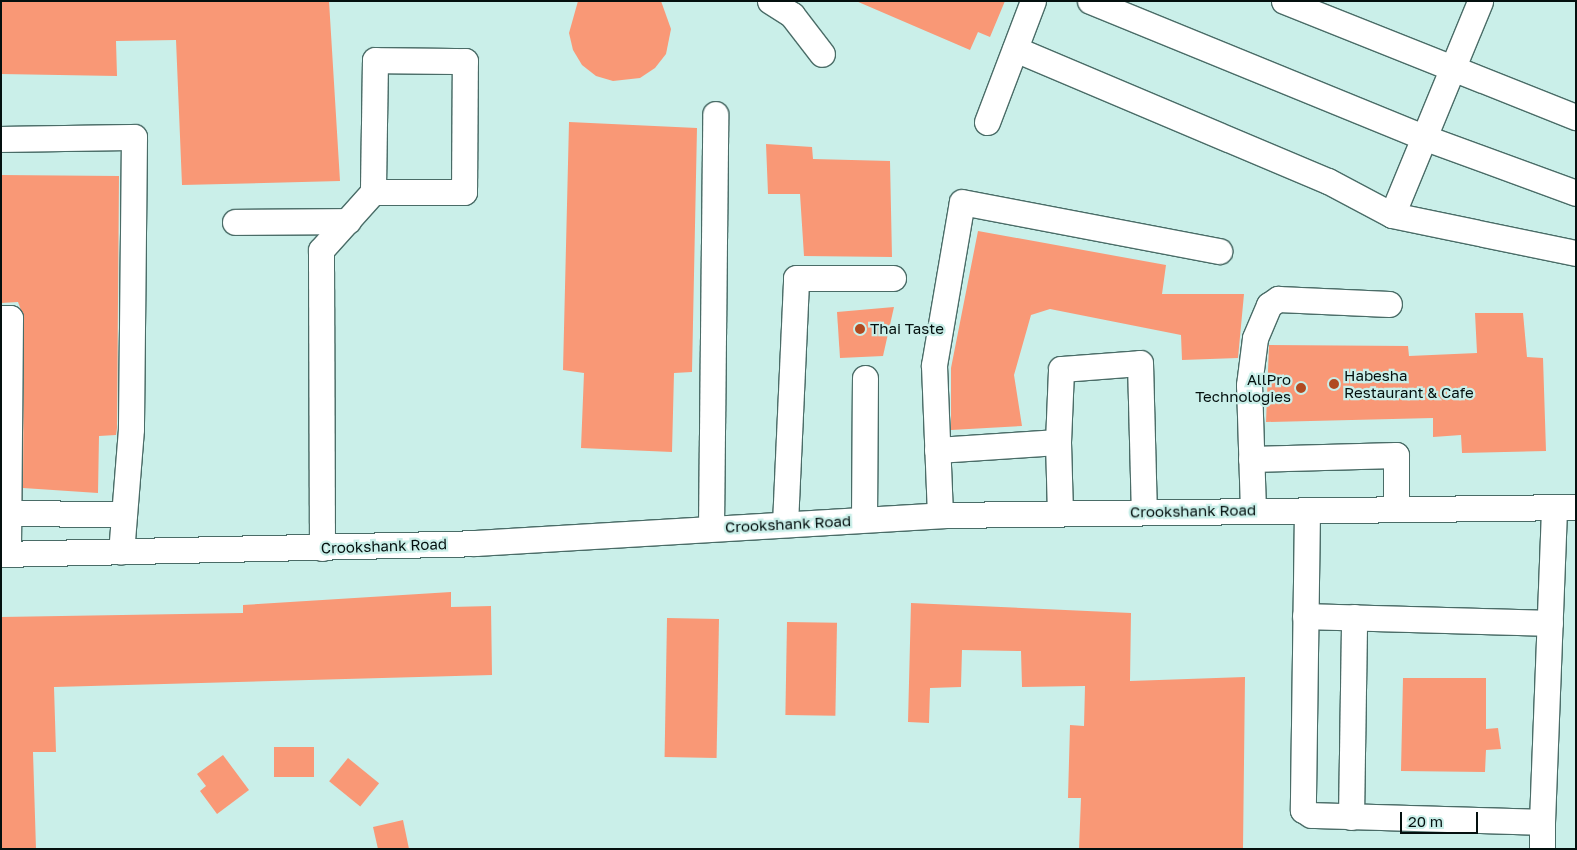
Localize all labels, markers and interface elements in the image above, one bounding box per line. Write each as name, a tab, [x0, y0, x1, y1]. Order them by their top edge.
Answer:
place label: Thai Taste	[870, 320, 944, 338]
marker: Thai Taste	[854, 323, 866, 335]
place label: Habesha Restaurant & Cafe	[1344, 366, 1474, 401]
place label: AllPro Technologies	[1195, 370, 1291, 405]
marker: Habesha Restaurant & Cafe	[1328, 378, 1340, 390]
marker: AllPro Technologies	[1295, 382, 1307, 394]
street label: Crookshank Road	[1130, 501, 1256, 521]
street label: Crookshank Road	[725, 512, 851, 536]
street label: Crookshank Road	[321, 535, 447, 557]
scale bar	[1402, 802, 1480, 834]
text: 20 m	[1408, 812, 1443, 830]

